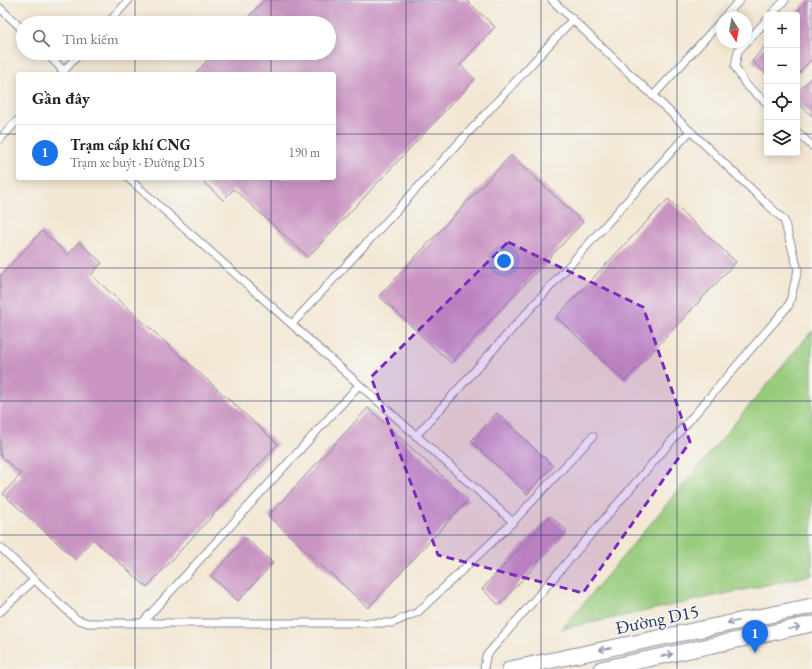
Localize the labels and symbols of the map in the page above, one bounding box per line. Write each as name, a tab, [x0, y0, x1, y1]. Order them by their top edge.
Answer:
north arrow	[716, 12, 752, 48]
your location	[494, 251, 514, 271]
street label: Đường D15	[613, 599, 701, 639]
one-way arrow	[727, 619, 740, 627]
pin: 1	[742, 620, 768, 653]
one-way arrow	[787, 623, 800, 631]
one-way arrow	[599, 646, 612, 654]
one-way arrow	[660, 651, 673, 659]

